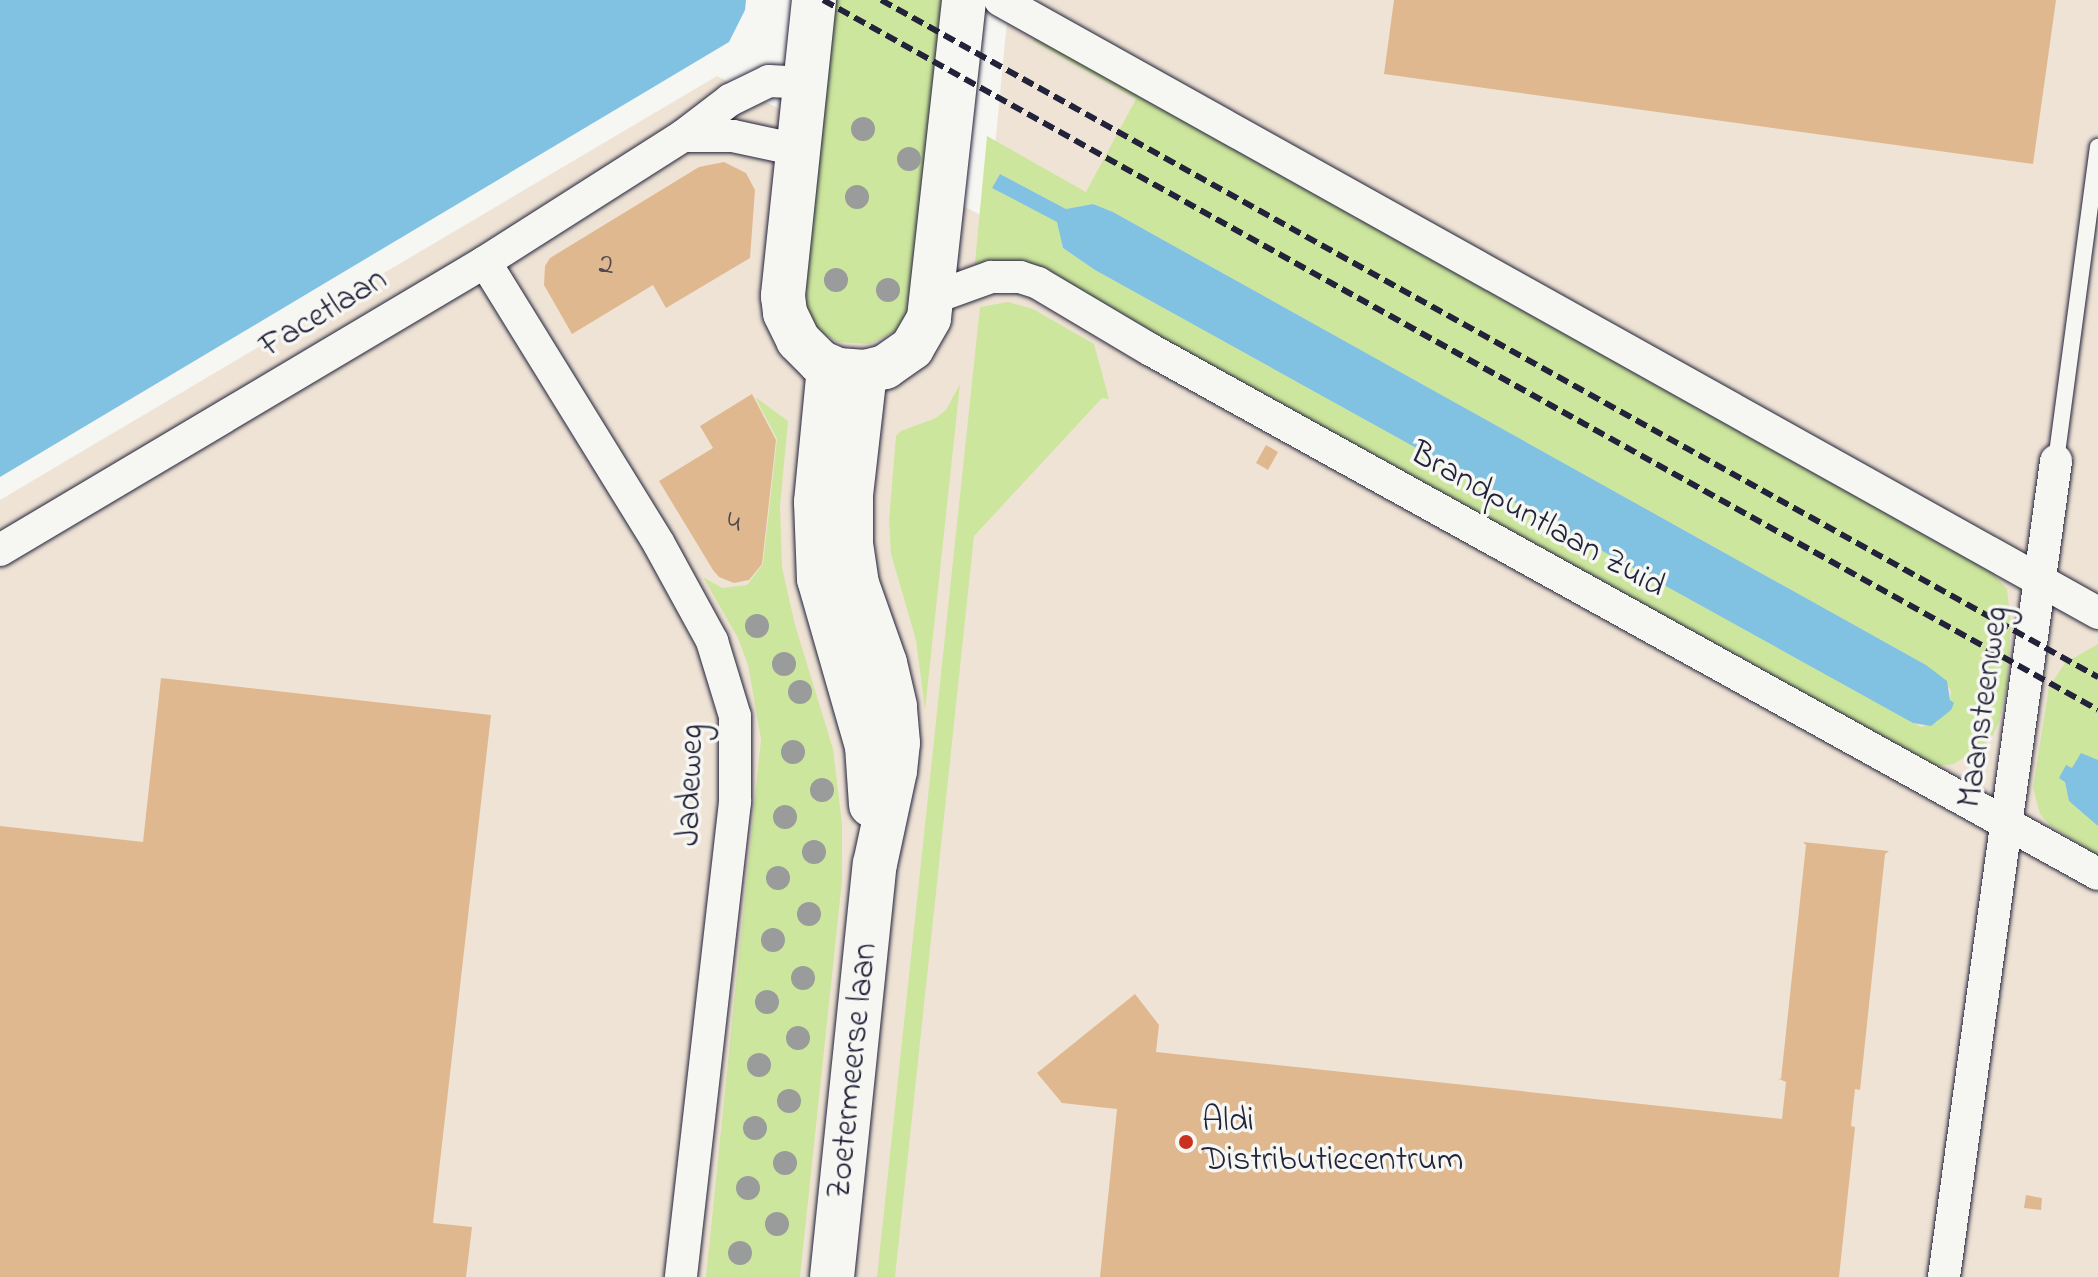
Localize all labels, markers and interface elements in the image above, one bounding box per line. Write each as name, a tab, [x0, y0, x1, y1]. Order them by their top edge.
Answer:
house number: 2	[599, 248, 613, 284]
street label: Facetlaan	[253, 260, 395, 368]
street label: Brandpuntlaan Zuid	[1402, 434, 1672, 608]
house number: 4	[728, 506, 740, 542]
street label: Maansteenweg	[1951, 604, 2019, 810]
street label: Jadeweg	[669, 723, 715, 847]
street label: Zoetermeerse laan	[820, 941, 888, 1201]
place label: Aldi Distributiecentrum	[1202, 1102, 1463, 1182]
marker: Aldi Distributiecentrum	[1177, 1133, 1195, 1151]

